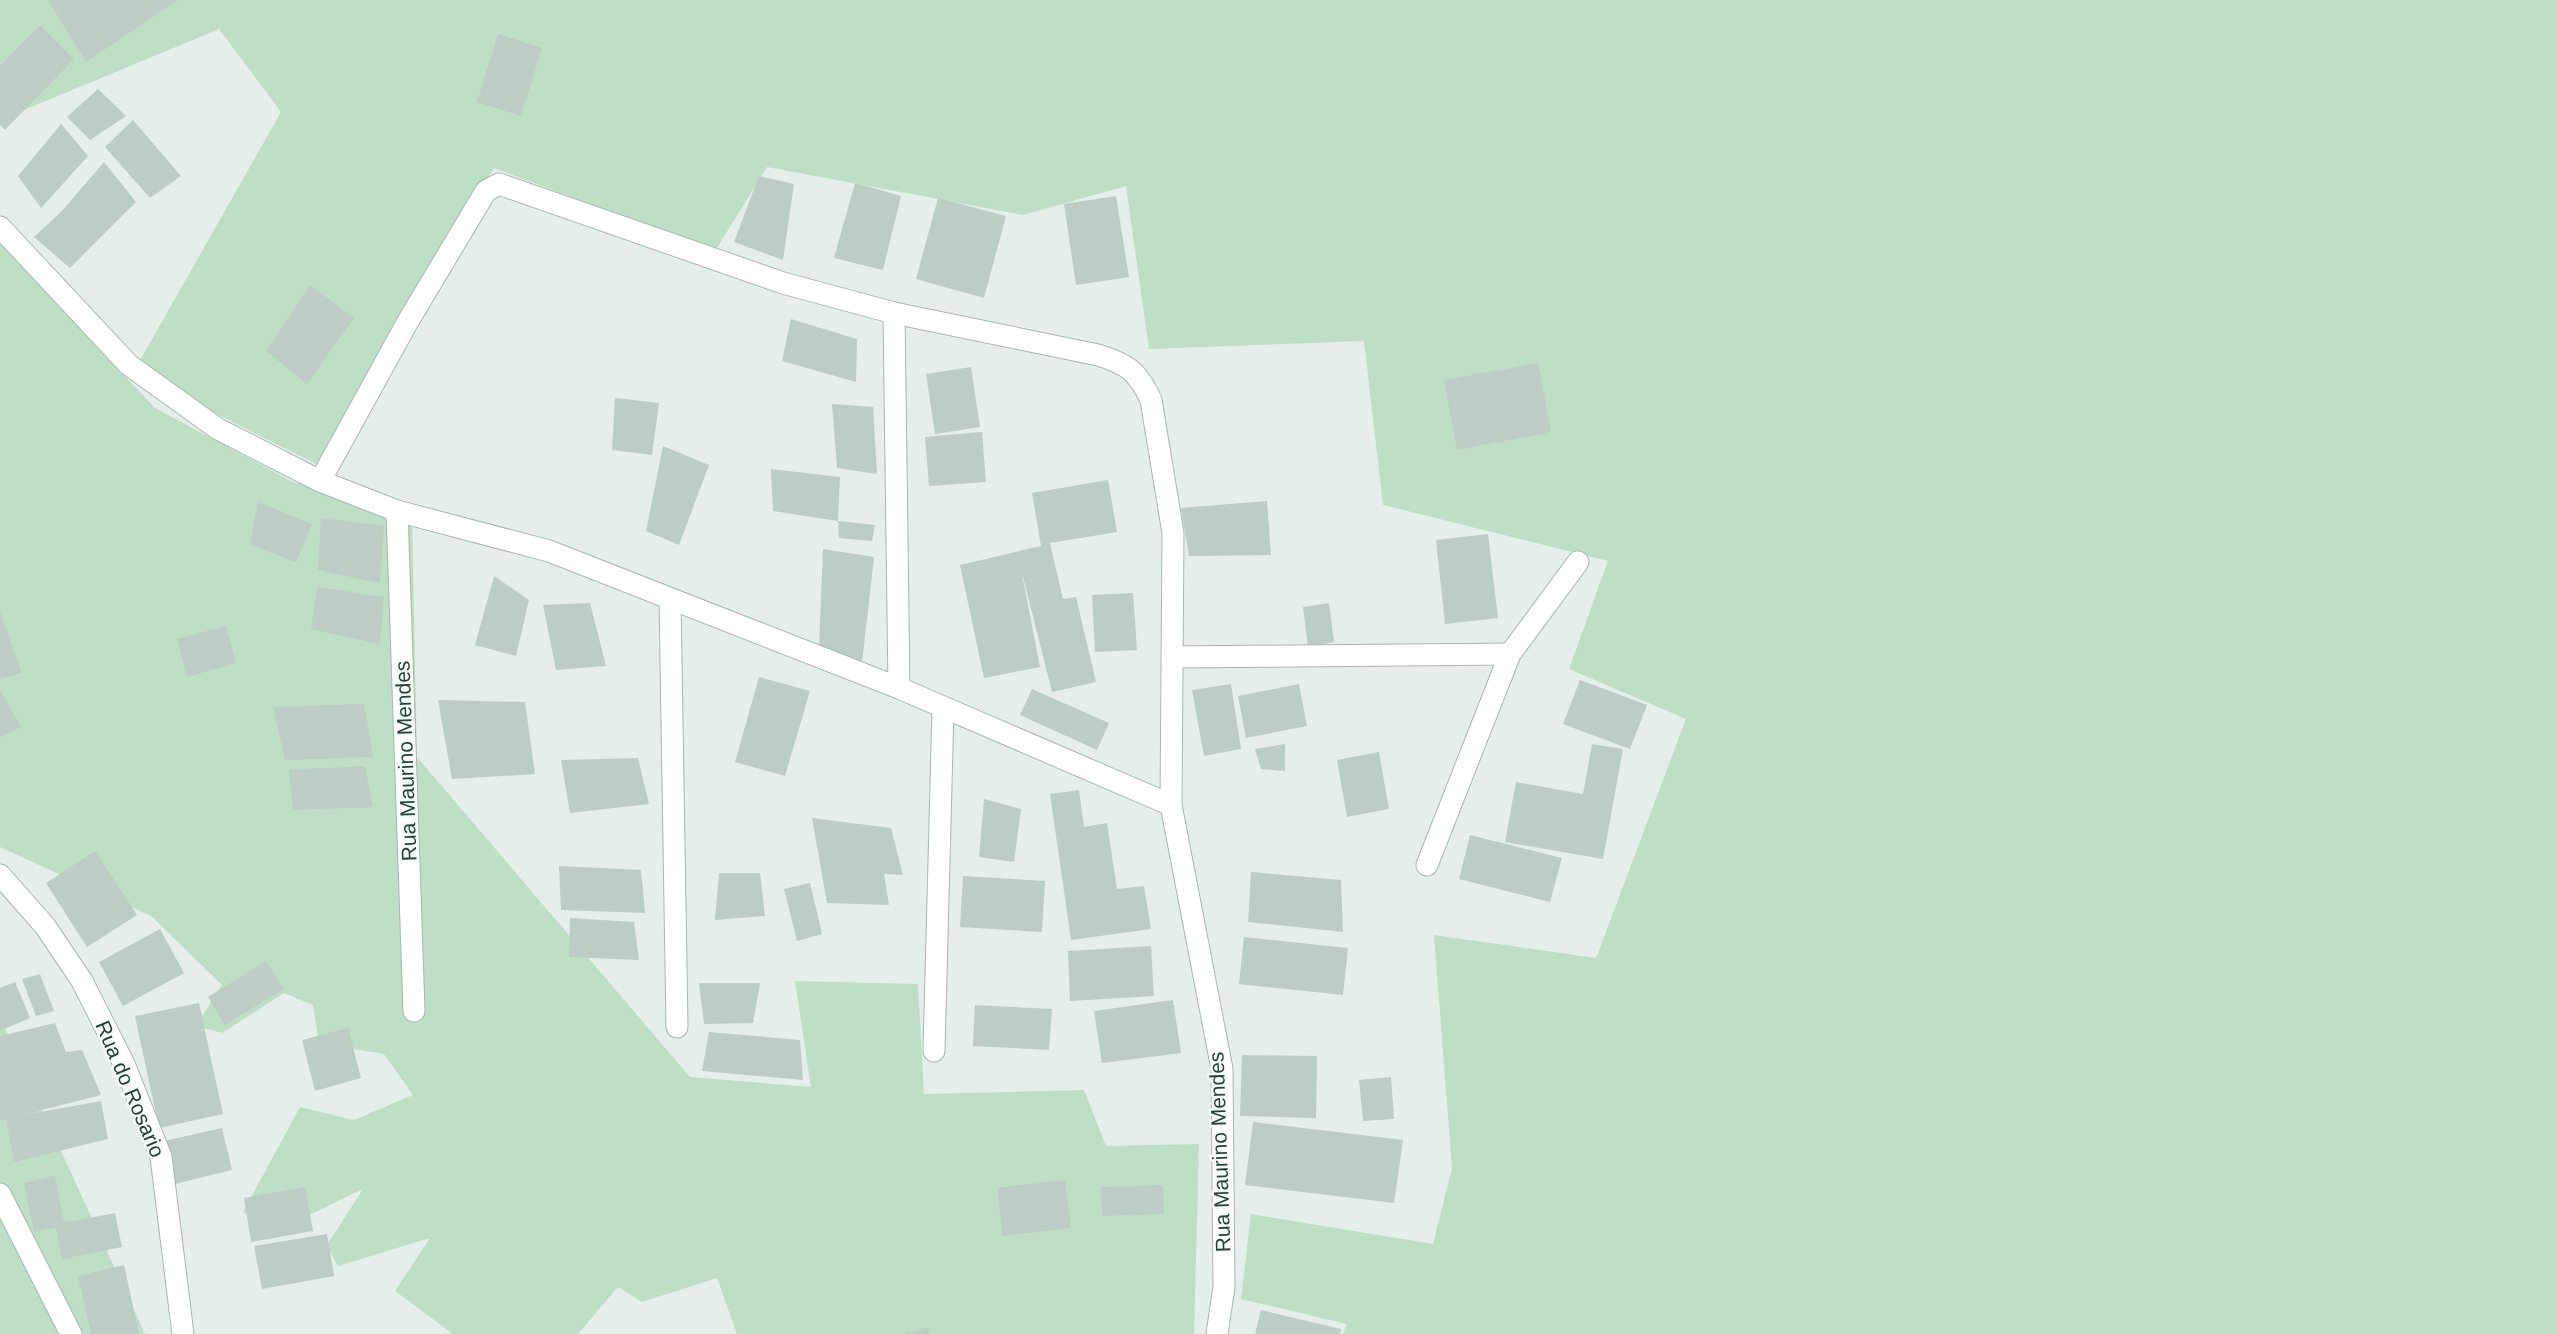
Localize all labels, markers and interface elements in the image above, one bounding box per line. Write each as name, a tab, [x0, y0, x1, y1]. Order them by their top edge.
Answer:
street label: Rua Maurino Mendes	[391, 660, 420, 862]
street label: Rua do Rosario	[91, 1017, 170, 1160]
street label: Rua Maurino Mendes	[1205, 1051, 1234, 1253]

